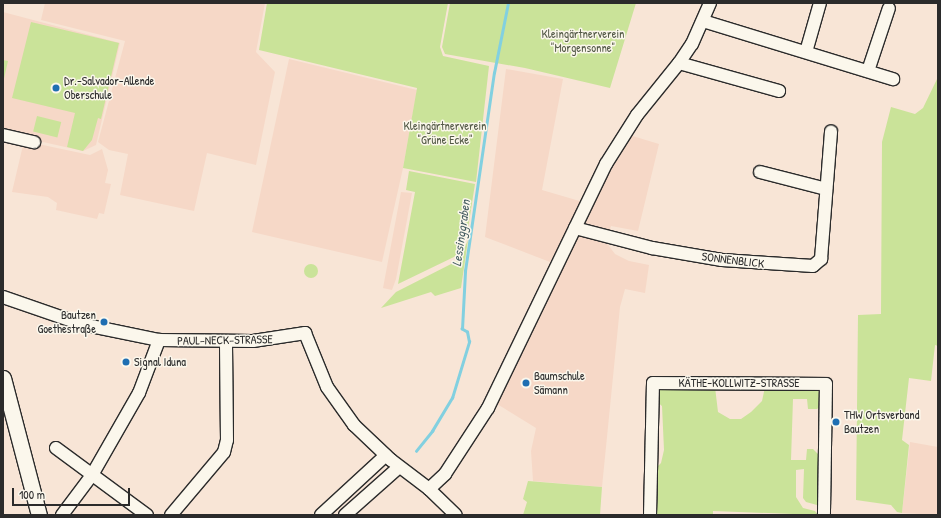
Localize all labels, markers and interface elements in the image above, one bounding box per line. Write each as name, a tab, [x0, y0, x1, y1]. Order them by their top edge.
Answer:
park label: Kleingärtnerverein "Morgensonne"	[541, 27, 625, 55]
place label: Dr.-Salvador-Allende Oberschule	[64, 74, 154, 102]
marker: Dr.-Salvador-Allende Oberschule	[51, 83, 61, 93]
park label: Kleingärtnerverein "Grüne Ecke"	[403, 119, 487, 147]
water label: Lessinggraben	[449, 199, 473, 267]
street label: SONNENBLICK	[701, 249, 765, 271]
place label: Bautzen Goethestraße	[37, 308, 96, 336]
marker: Bautzen Goethestraße	[99, 317, 109, 327]
street label: PAUL-NECK-STRASSE	[177, 332, 273, 348]
place label: Signal Iduna	[134, 355, 186, 369]
marker: Signal Iduna	[121, 357, 131, 367]
place label: Baumschule Sämann	[534, 369, 585, 397]
street label: KÄTHE-KOLLWITZ-STRASSE	[679, 376, 799, 390]
marker: Baumschule Sämann	[521, 378, 531, 388]
place label: THW Ortsverband Bautzen	[844, 408, 919, 436]
marker: THW Ortsverband Bautzen	[831, 417, 841, 427]
scale bar	[14, 480, 132, 506]
text: 100 m	[19, 486, 45, 503]

